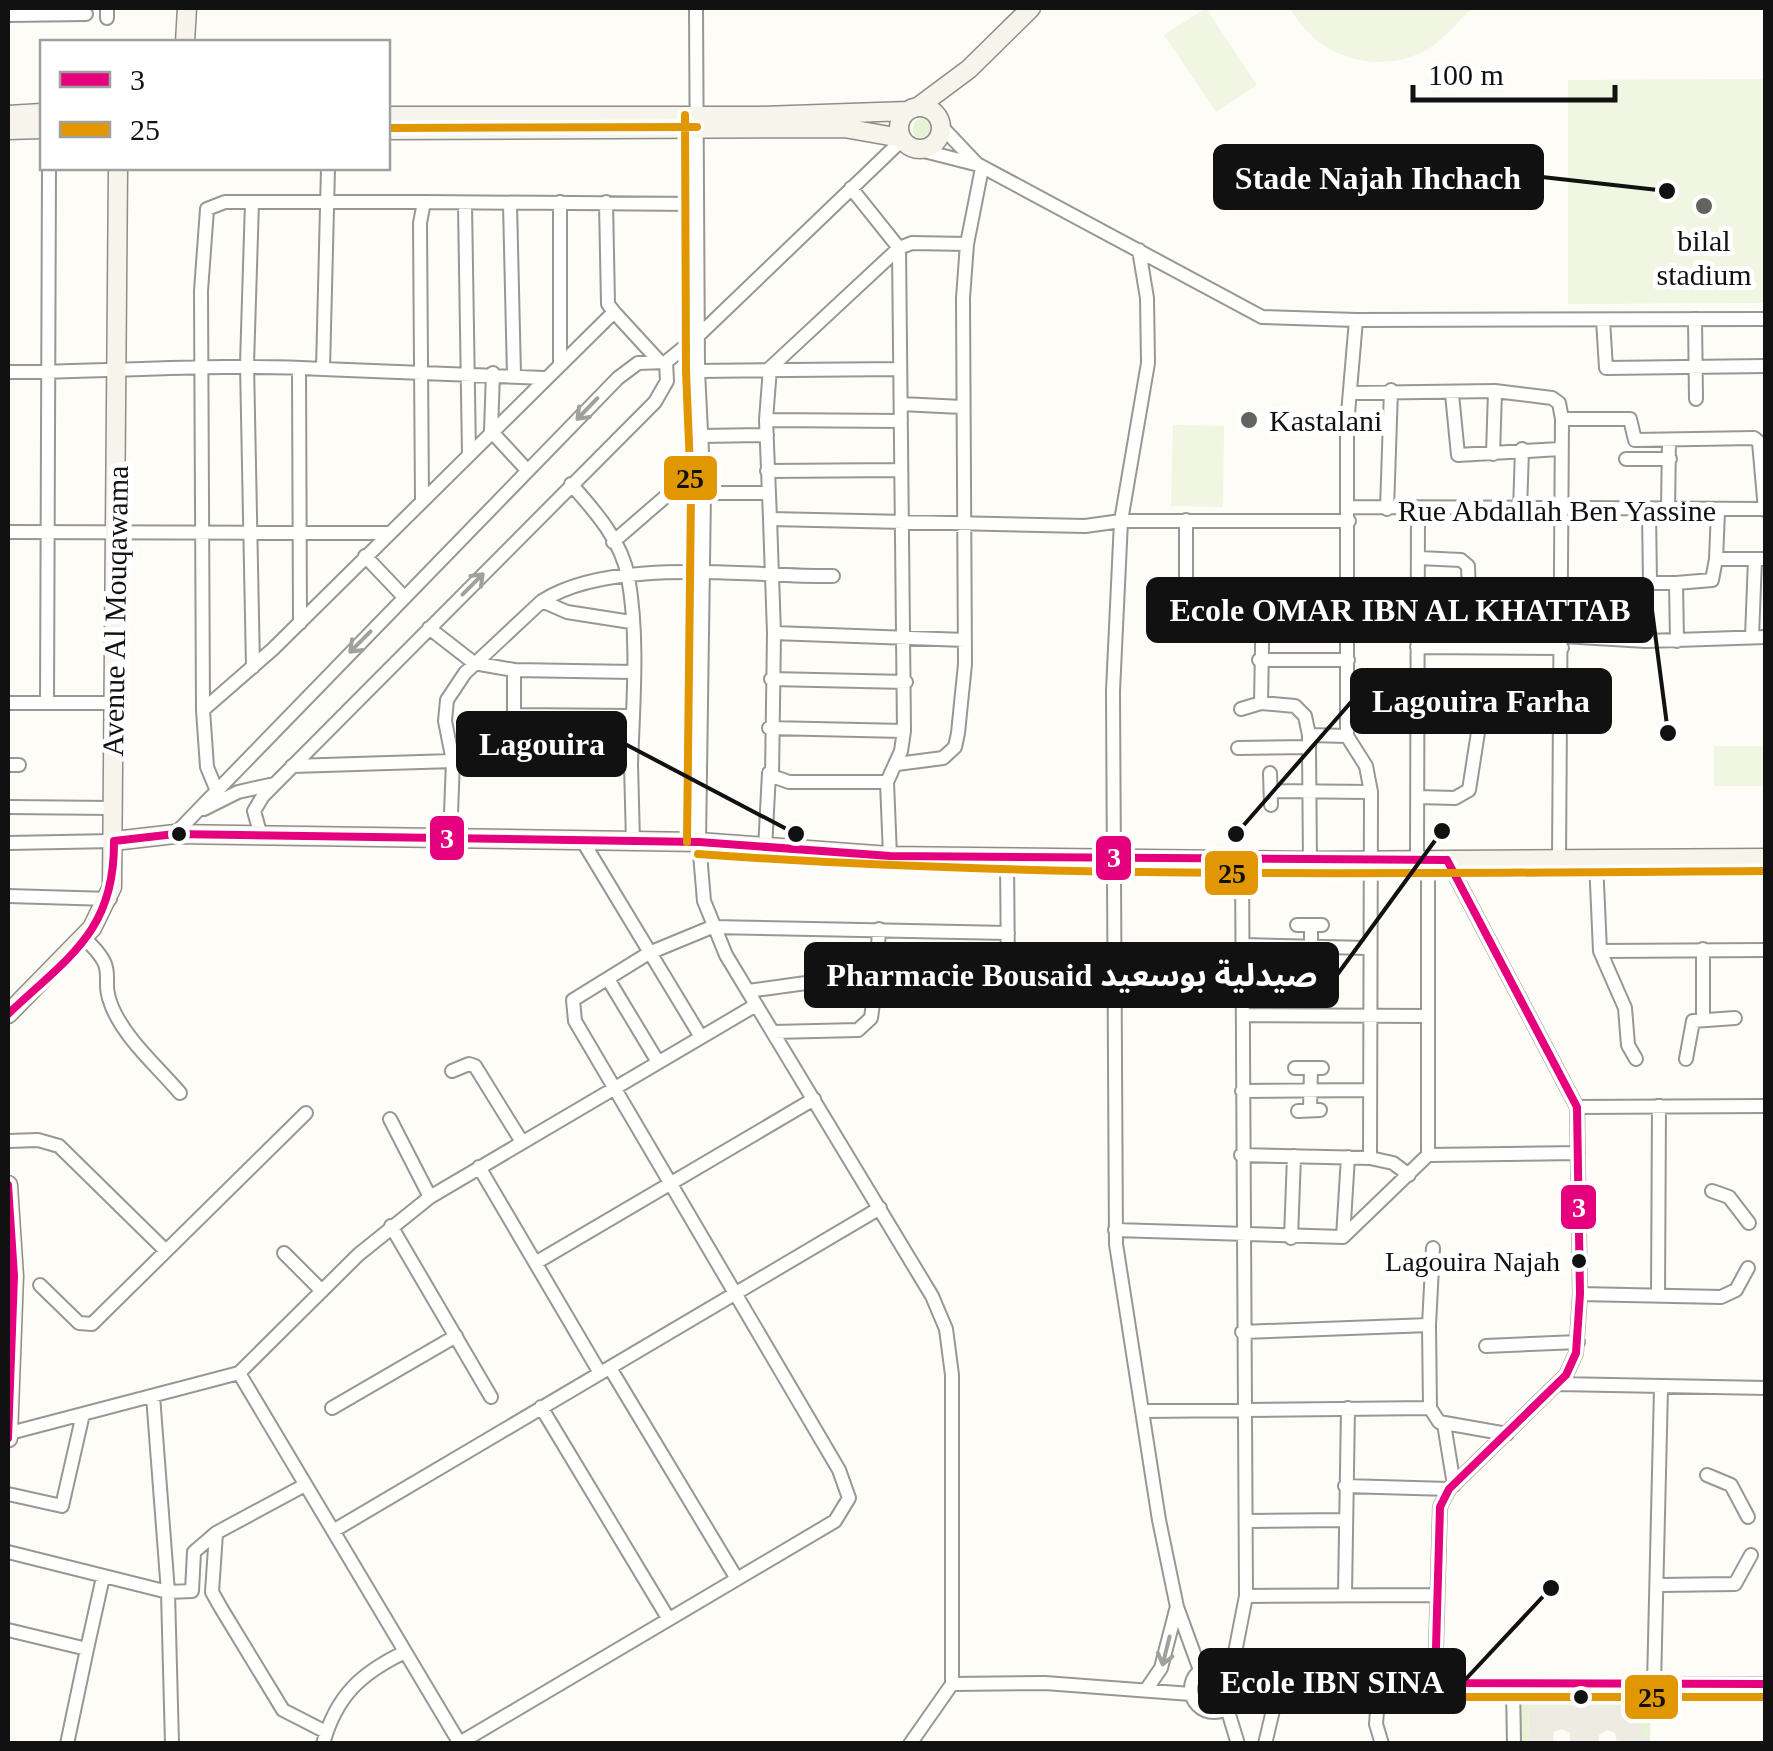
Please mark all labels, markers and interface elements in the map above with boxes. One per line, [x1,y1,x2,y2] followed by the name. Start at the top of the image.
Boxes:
[40,40,390,170] legend
[1413,40,1616,102] scale bar
[1428,58,1504,91] text: 100 m
[130,63,145,96] text: 3
[130,113,160,146] text: 25
[1215,146,1542,208] callout: Stade Najah Ihchach
[1235,160,1521,196] text: Stade Najah Ihchach
[1693,195,1715,217] marker: bilal stadium
[1657,224,1752,291] place label: bilal stadium
[575,396,599,420] one-way arrow
[1269,404,1382,437] place label: Kastalani
[1238,409,1260,431] marker: Kastalani
[662,454,719,502] line badge: 25
[676,463,704,494] text: 25
[96,465,134,757] street label: Avenue Al Mouqawama
[1398,494,1716,527] street label: Rue Abdallah Ben Yassine
[460,572,484,596] one-way arrow
[1148,579,1652,641] callout: Ecole OMAR IBN AL KHATTAB
[1169,592,1631,628] text: Ecole OMAR IBN AL KHATTAB
[348,629,372,653] one-way arrow
[1352,670,1610,732] callout: Lagouira Farha
[1372,683,1590,719] text: Lagouira Farha
[458,713,625,775] callout: Lagouira
[479,726,605,762] text: Lagouira
[428,814,466,862] line badge: 3
[440,823,454,854] text: 3
[169,824,189,844] unlabelled marker
[1094,834,1133,882] line badge: 3
[1107,842,1121,873] text: 3
[1203,849,1260,897] line badge: 25
[1218,858,1246,889] text: 25
[806,944,1337,1006] callout: Pharmacie Bousaid صيدلية بوسعيد
[826,957,1318,993] text: Pharmacie Bousaid صيدلية بوسعيد
[1559,1183,1598,1231] line badge: 3
[1572,1192,1586,1223] text: 3
[1385,1246,1560,1277] place label: Lagouira Najah
[1569,1251,1589,1271] marker: Lagouira Najah
[1156,1634,1174,1666] one-way arrow
[1200,1650,1464,1712] callout: Ecole IBN SINA
[1220,1664,1444,1700] text: Ecole IBN SINA
[1623,1673,1680,1721] line badge: 25
[1638,1682,1666,1713] text: 25
[1571,1687,1591,1707] unlabelled marker

